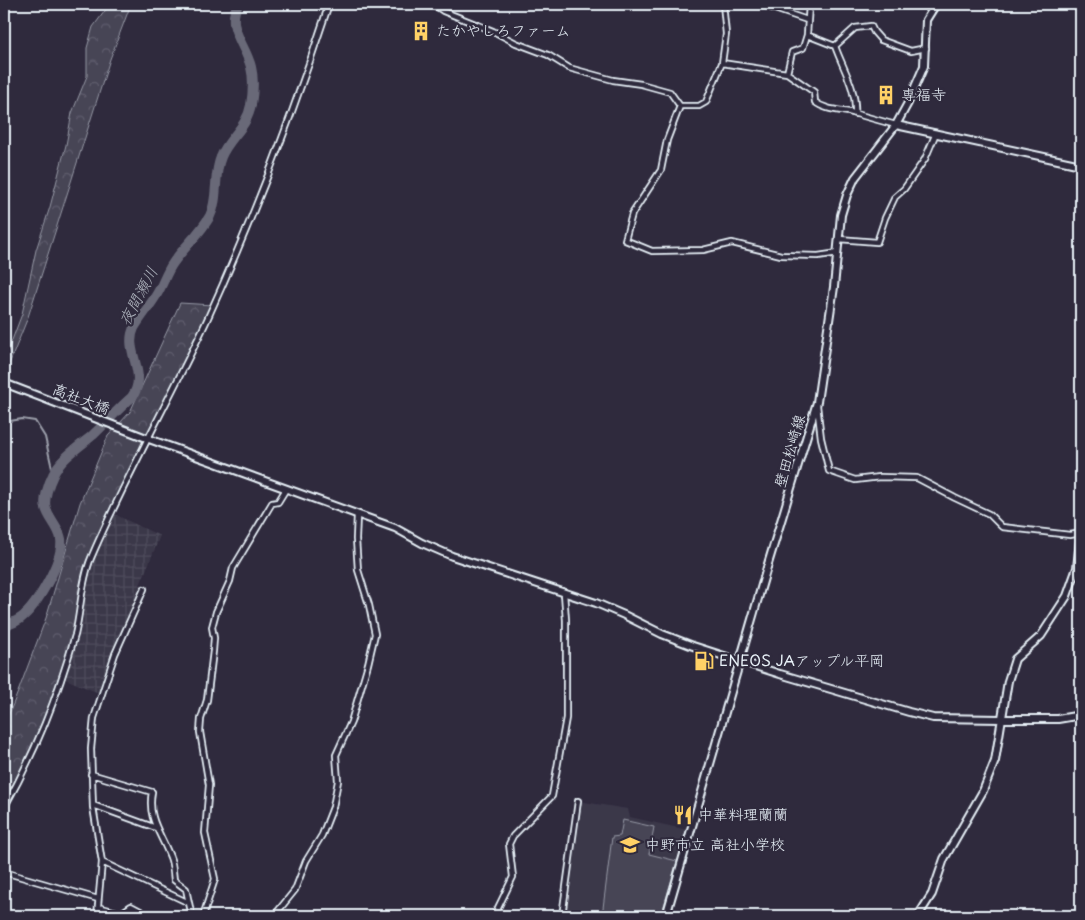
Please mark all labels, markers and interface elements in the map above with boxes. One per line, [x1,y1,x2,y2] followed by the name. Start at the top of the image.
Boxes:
[436,18,570,41] place label: たかやしろファーム
[410,20,432,42] building icon: たかやしろファーム
[901,82,946,105] place label: 専福寺
[875,84,897,106] building icon: 専福寺
[111,262,163,329] water label: 夜間瀬川
[49,376,114,419] street label: 高社大橋
[767,411,810,490] street label: 壁田松崎線
[719,648,884,671] place label: ENEOS JAアップル平岡
[693,650,715,672] fuel station icon: ENEOS JAアップル平岡
[698,802,788,825] place label: 中華料理蘭蘭
[672,804,694,826] restaurant icon: 中華料理蘭蘭
[645,832,785,855] place label: 中野市立 高社小学校
[619,834,641,856] school or university icon: 中野市立 高社小学校

